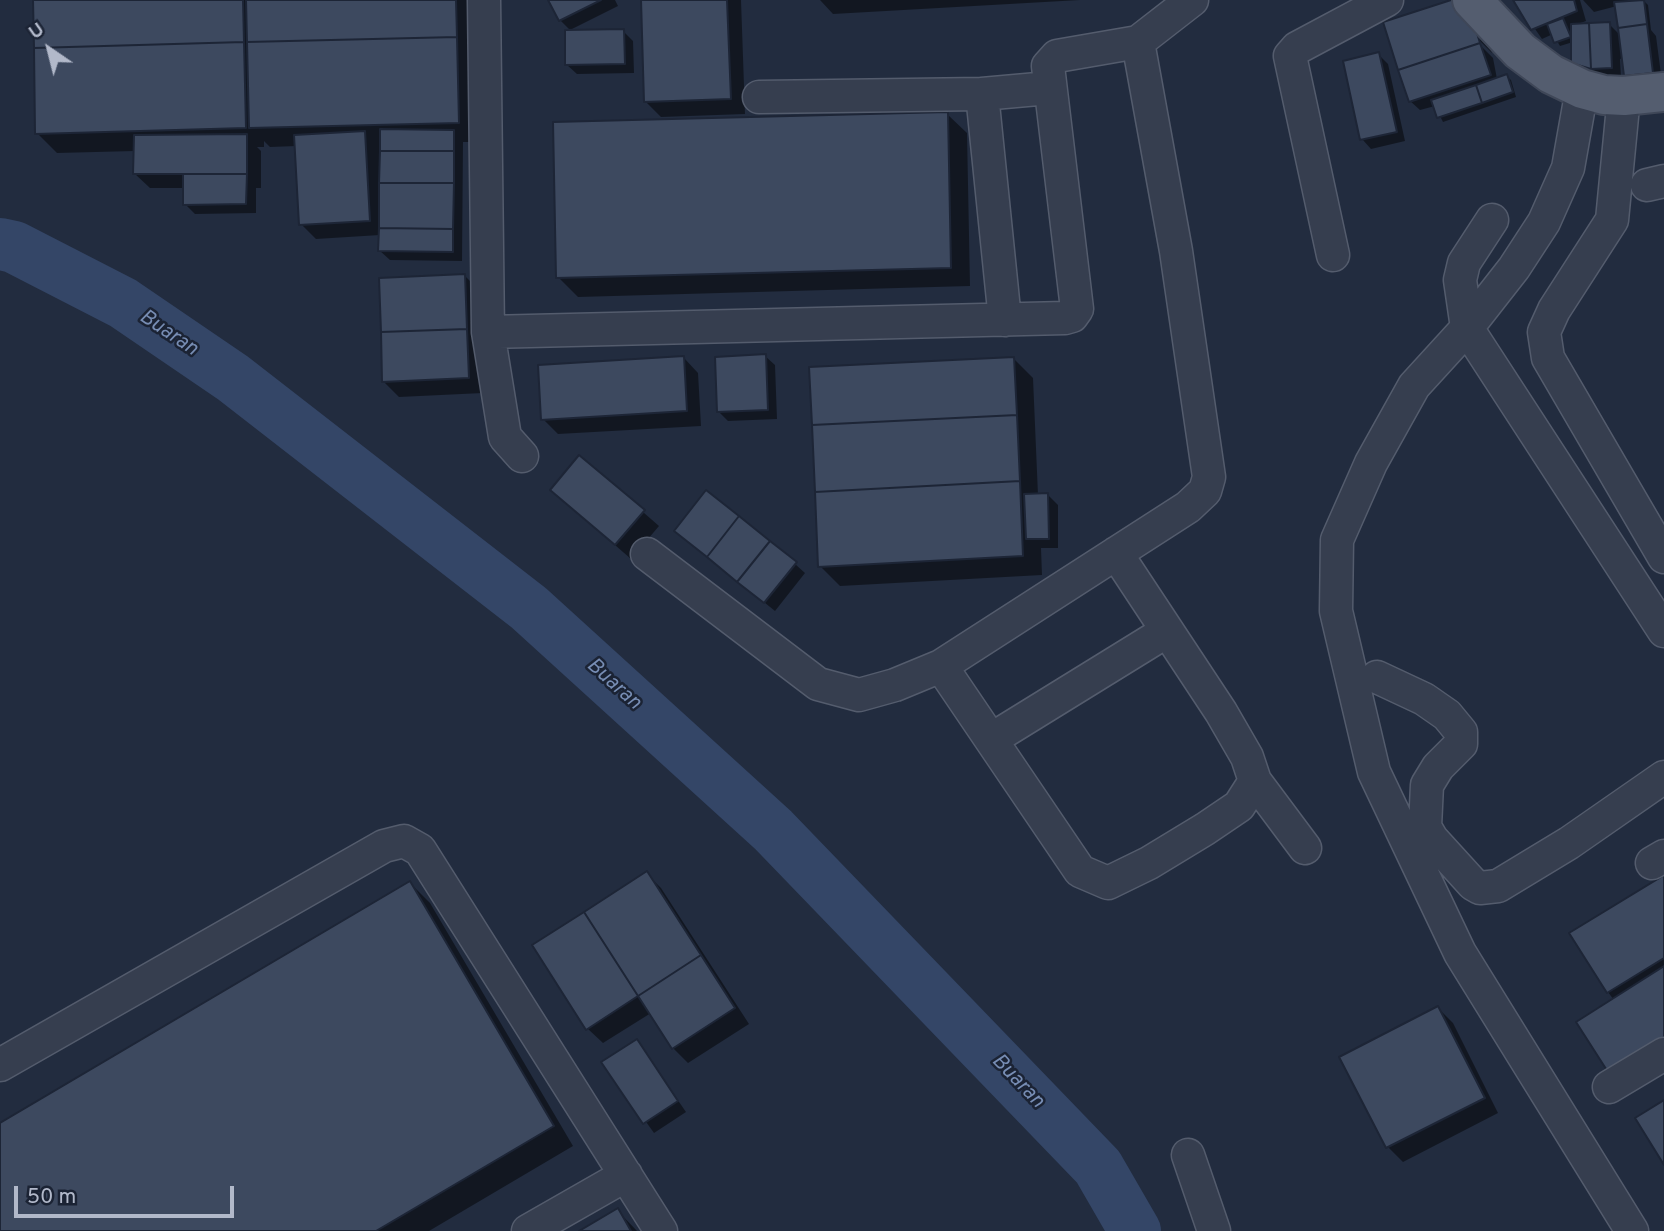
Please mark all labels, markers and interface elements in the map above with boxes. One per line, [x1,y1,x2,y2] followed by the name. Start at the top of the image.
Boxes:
[14,14,84,84] north arrow
[25,18,49,46] text: U
[134,305,202,363] water label: Buaran
[580,654,646,716] water label: Buaran
[985,1050,1049,1114] water label: Buaran
[18,1172,238,1216] scale bar
[27,1184,76,1211] text: 50 m

